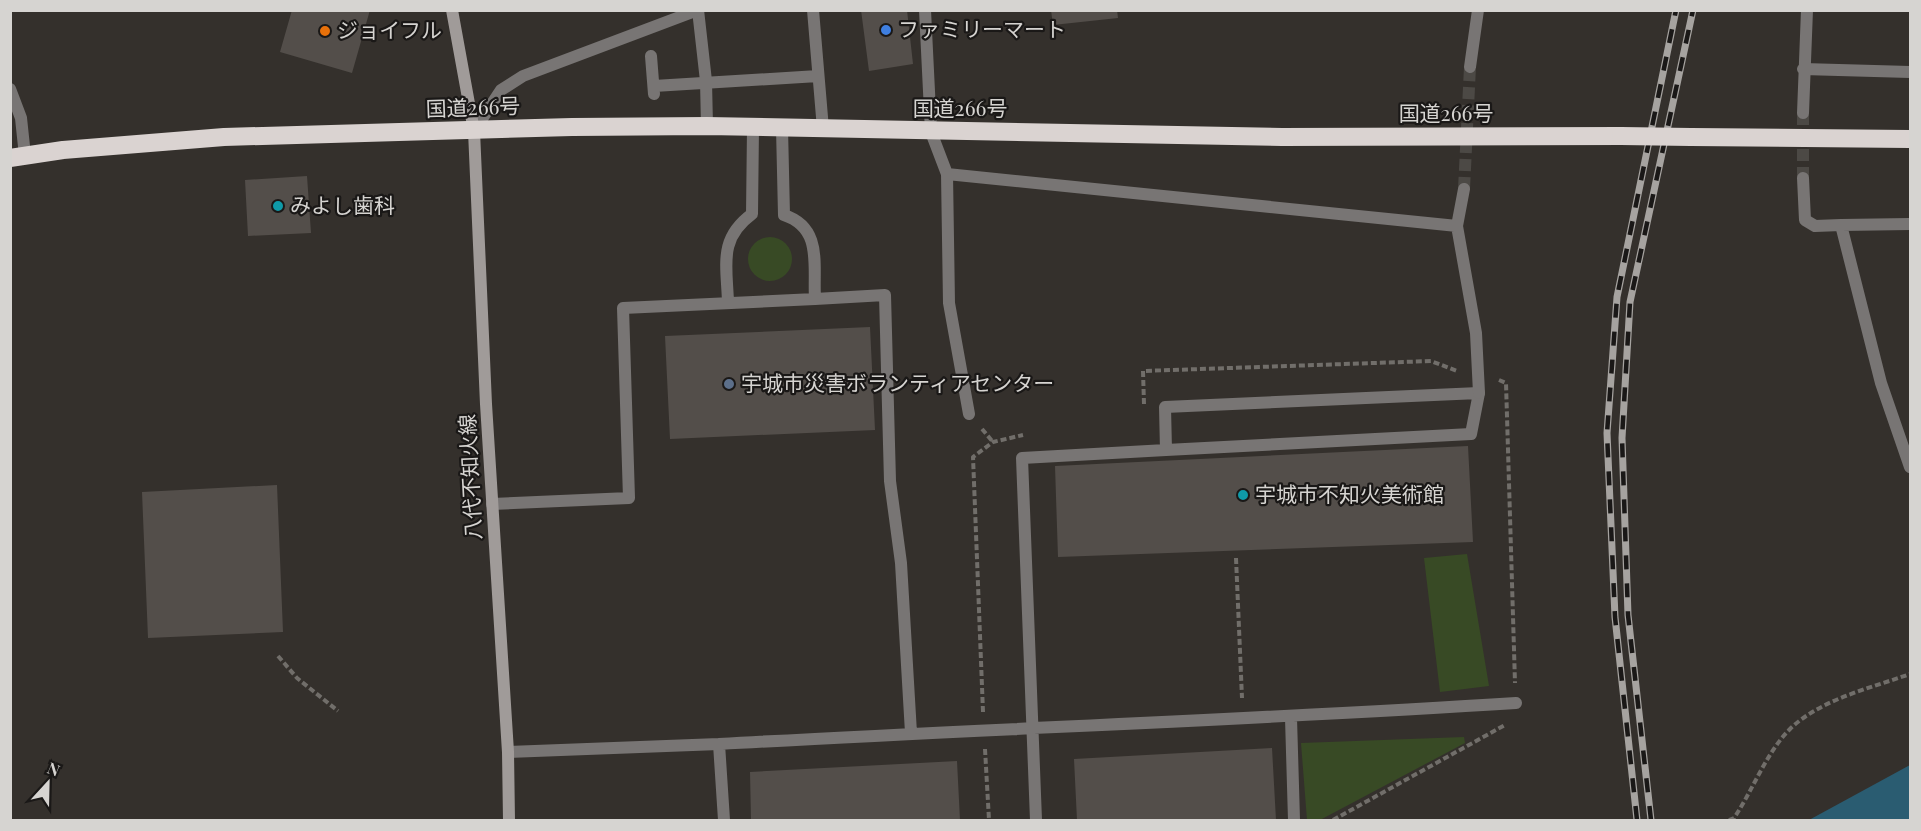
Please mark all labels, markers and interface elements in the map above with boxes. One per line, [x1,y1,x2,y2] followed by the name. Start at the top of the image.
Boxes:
[898,14,1066,42] place label: ファミリーマート
[337,15,442,43] place label: ジョイフル
[879,23,893,37] marker: ファミリーマート
[318,24,332,38] marker: ジョイフル
[425,90,521,122] street label: 国道266号
[913,93,1007,121] street label: 国道266号
[1399,98,1493,126] street label: 国道266号
[290,190,395,218] place label: みよし歯科
[271,199,285,213] marker: みよし歯科
[741,368,1054,396] place label: 宇城市災害ボランティアセンター
[722,377,736,391] marker: 宇城市災害ボランティアセンター
[452,413,486,541] street label: 八代不知火線
[1255,479,1444,507] place label: 宇城市不知火美術館
[1236,488,1250,502] marker: 宇城市不知火美術館
[18,753,78,813] north arrow
[45,757,64,781] text: N

